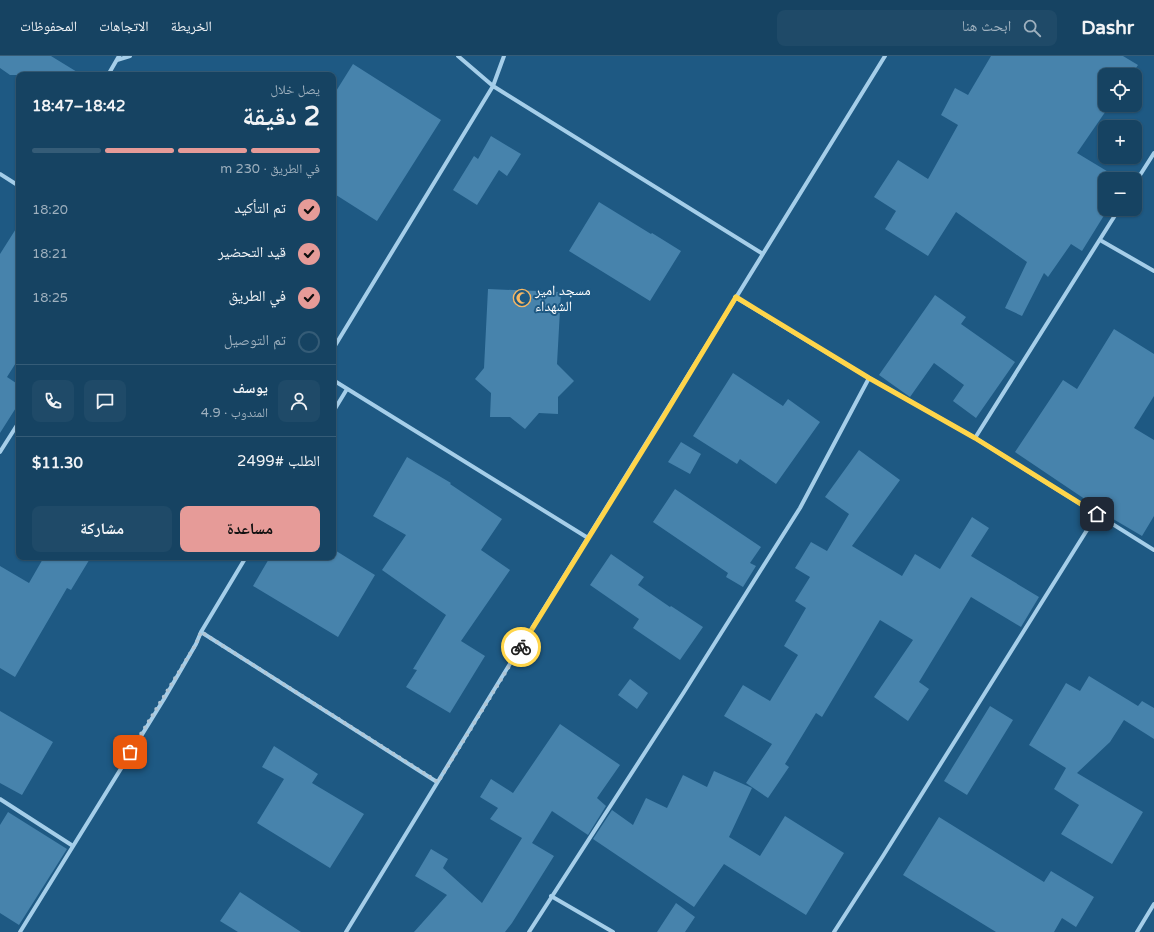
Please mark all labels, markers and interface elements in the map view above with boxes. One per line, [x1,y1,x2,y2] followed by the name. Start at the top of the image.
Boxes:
[777,10,1057,46] search box
[962,17,1011,35] text: ابحث هنا
[1021,17,1043,39] icon: search
[1081,17,1134,39] text: Dashr
[20,18,77,35] text: المحفوظات
[99,18,149,35] text: الاتجاهات
[171,18,212,35] text: الخريطة
[1098,68,1142,216] map controls
[1098,68,1142,112] button: locate
[270,82,320,98] text: يصل خلال
[32,97,125,115] text: 18:42–18:47
[242,101,320,132] text: 2 دقيقة
[1098,120,1142,164] button: +
[220,161,320,177] text: في الطريق · 230 m
[1098,172,1142,216] button: −
[234,199,286,217] text: تم التأكيد
[298,199,320,221] icon: check
[32,202,68,218] text: 18:20
[218,243,286,261] text: قيد التحضير
[298,243,320,265] icon: check
[32,246,68,262] text: 18:21
[534,282,591,315] place label: مسجد امير الشهداء
[228,287,286,305] text: في الطريق
[298,287,320,309] icon: check
[512,288,532,308] mosque icon: مسجد امير الشهداء
[32,290,68,306] text: 18:25
[224,331,286,349] text: تم التوصيل
[233,379,268,397] text: يوسف
[32,380,74,422] button: phone
[84,380,126,422] button: chat
[278,380,320,422] button: person
[201,405,268,421] text: المندوب · 4.9
[237,452,320,470] text: الطلب #2499
[32,454,83,472] text: $11.30
[1080,497,1114,531] pin
[1086,503,1108,525] icon: home
[32,506,172,552] button: مشاركة
[180,506,320,552] button: مساعدة
[501,627,541,667] courier
[510,636,532,658] icon: bike
[113,735,147,769] pin
[119,741,141,763] icon: bag

